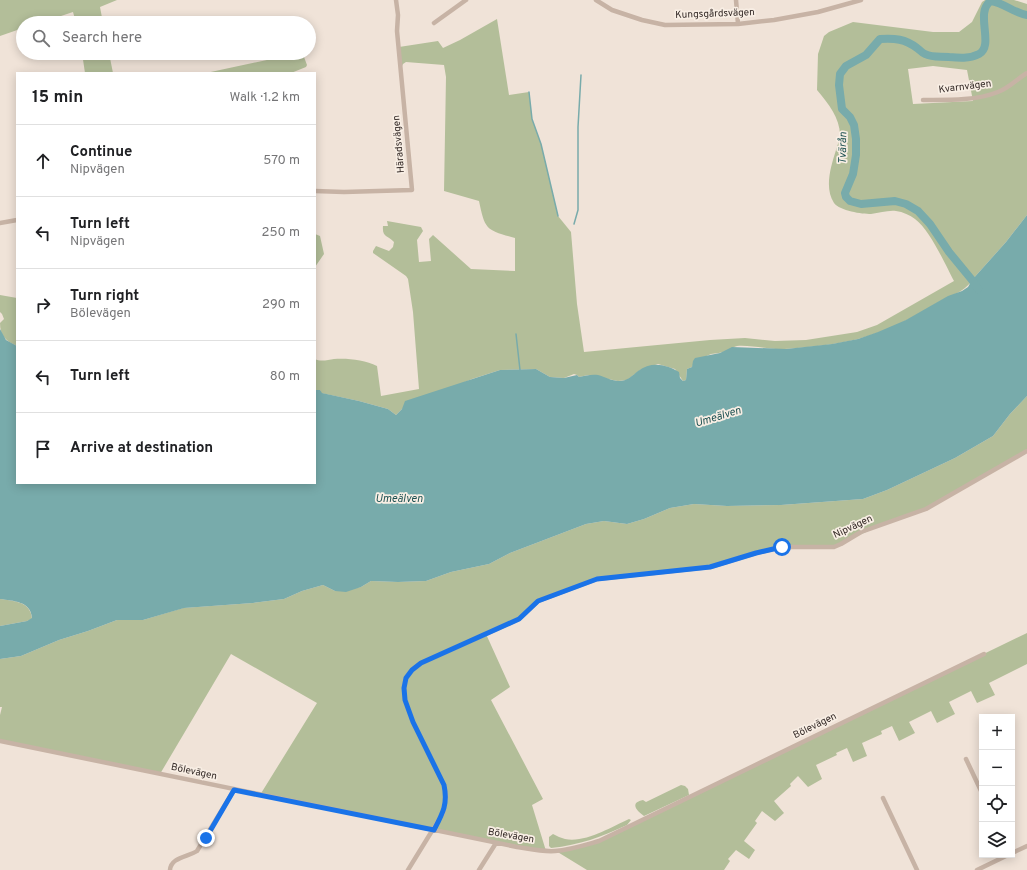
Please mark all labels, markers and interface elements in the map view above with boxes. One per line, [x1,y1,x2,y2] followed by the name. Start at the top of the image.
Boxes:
[675,6,755,22] street label: Kungsgårdsvägen
[16,16,316,60] search box
[30,27,52,49] icon: search
[62,29,142,48] text: Search here
[938,77,992,97] street label: Kvarnvägen
[32,87,83,109] text: 15 min
[229,90,300,106] text: Walk · 1.2 km
[390,115,408,173] street label: Häradsvägen
[836,132,850,164] water label: Tvärån
[70,143,132,162] text: Continue
[32,150,54,172] icon: ahead
[263,153,300,169] text: 570 m
[70,162,125,178] text: Nipvägen
[70,215,130,234] text: Turn left
[32,222,54,244] icon: left
[262,225,300,241] text: 250 m
[70,234,125,250] text: Nipvägen
[70,287,139,306] text: Turn right
[32,294,54,316] icon: right
[262,297,300,313] text: 290 m
[70,306,131,322] text: Bölevägen
[32,366,54,388] icon: left
[70,367,130,386] text: Turn left
[270,369,300,385] text: 80 m
[693,403,743,431] water label: Umeälven
[32,438,54,460] icon: arrive
[70,439,213,458] text: Arrive at destination
[375,492,423,506] water label: Umeälven
[831,512,875,542] street label: Nipvägen
[773,538,791,556] route start
[791,710,839,742] street label: Bölevägen
[979,714,1015,858] map controls
[979,714,1015,750] button: +
[979,750,1015,786] button: −
[170,761,218,783] street label: Bölevägen
[979,786,1015,822] button: locate
[979,822,1015,858] button: layers
[487,826,535,846] street label: Bölevägen
[197,829,215,847] route end

